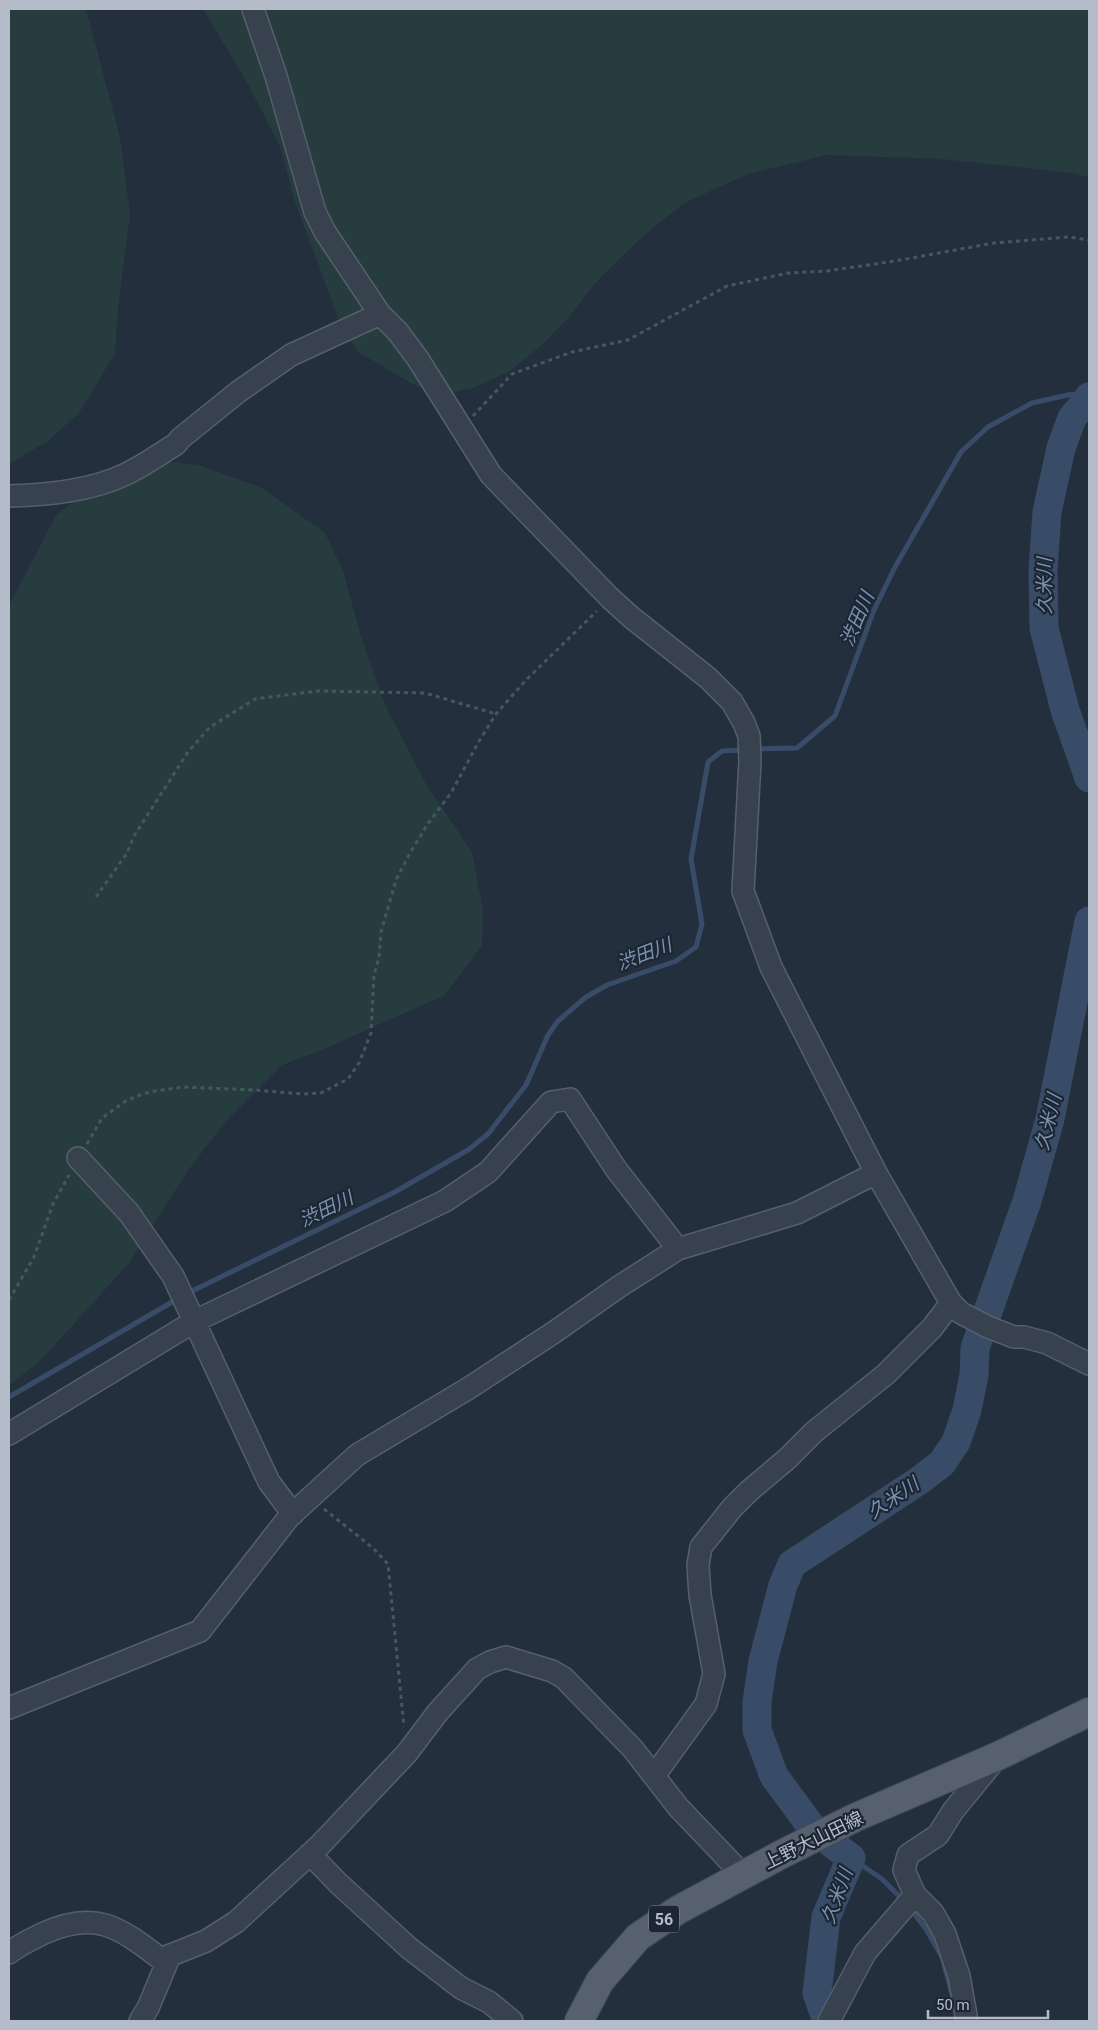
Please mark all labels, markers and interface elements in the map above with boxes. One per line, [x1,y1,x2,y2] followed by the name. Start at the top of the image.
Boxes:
[1033,556,1056,615] water label: 久米川
[835,586,880,650] water label: 渋田川
[613,932,677,975] water label: 渋田川
[1030,1090,1067,1152] water label: 久米川
[295,1185,358,1232] water label: 渋田川
[863,1471,925,1523] water label: 久米川
[760,1807,866,1873] street label: 上野大山田線
[816,1863,858,1927] water label: 久米川
[649,1906,679,1932] road number: 56
[928,1988,1048,2020] scale bar
[936,1996,970,2014] text: 50 m

